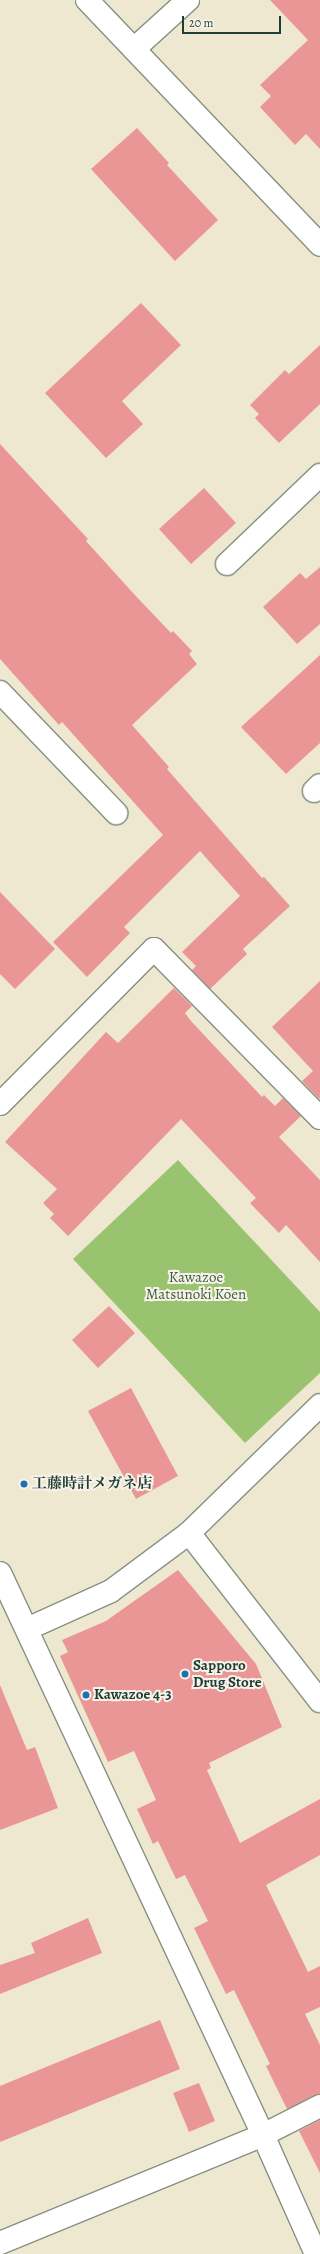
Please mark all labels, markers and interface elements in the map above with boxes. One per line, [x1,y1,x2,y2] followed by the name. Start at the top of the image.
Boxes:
[184,8,283,34] scale bar
[189,15,213,31] text: 20 m
[146,1268,246,1303] park label: Kawazoe Matsunoki Kōen
[32,1475,152,1493] place label: 工藤時計メガネ店
[19,1479,29,1489] marker: 工藤時計メガネ店
[193,1656,262,1691] place label: Sapporo Drug Store
[180,1669,190,1679] marker: Sapporo Drug Store
[94,1686,172,1704] place label: Kawazoe 4-3
[81,1690,91,1700] marker: Kawazoe 4-3

